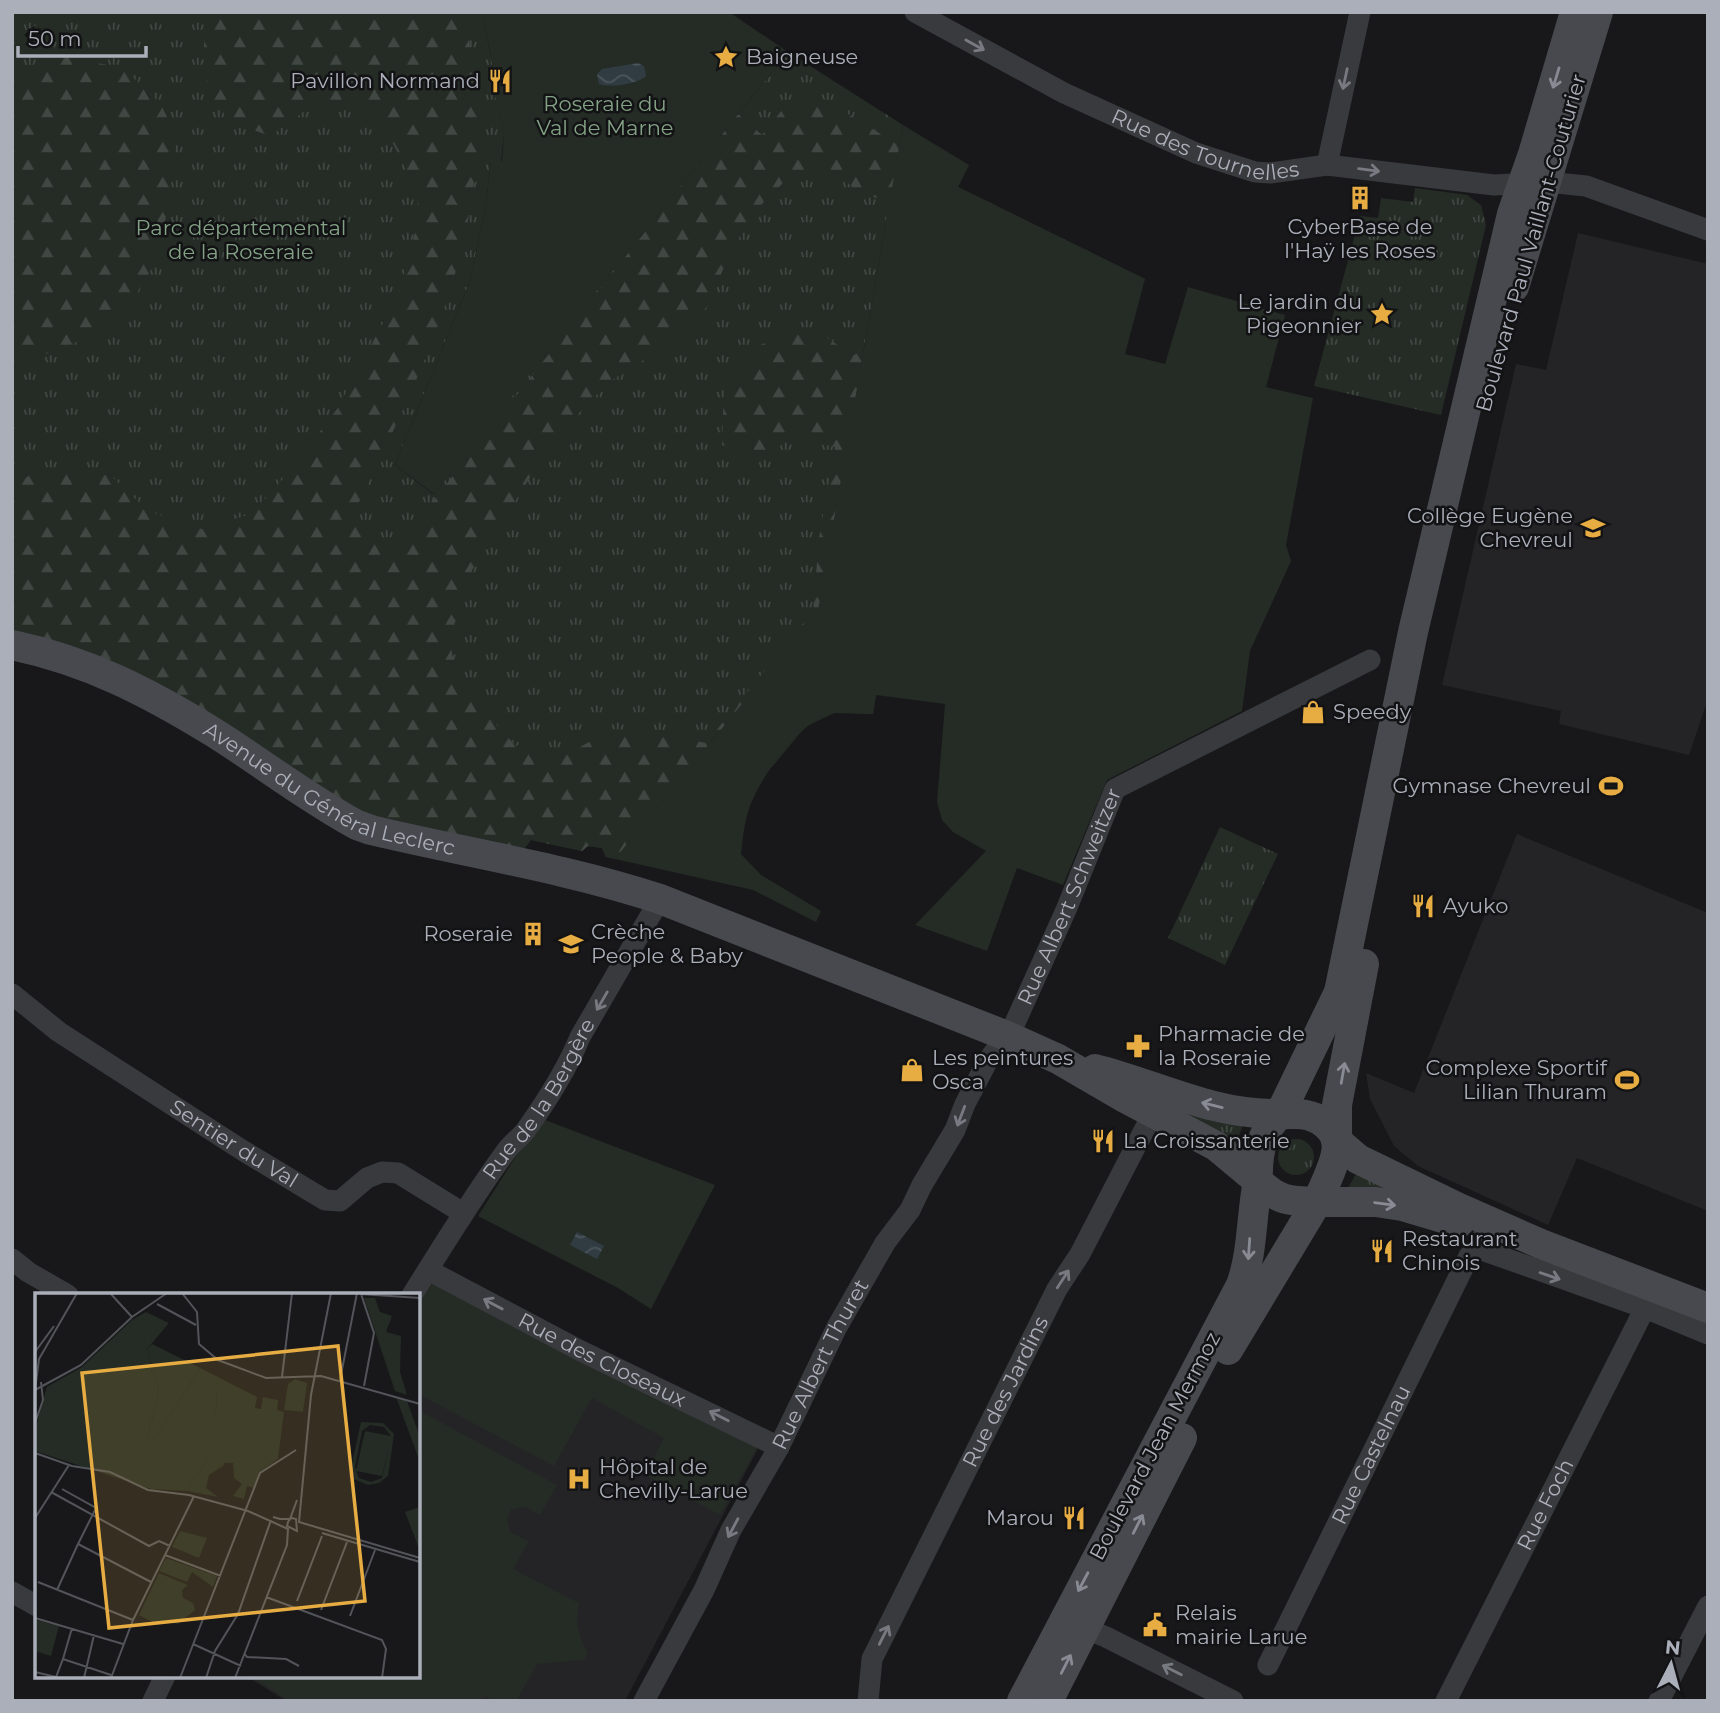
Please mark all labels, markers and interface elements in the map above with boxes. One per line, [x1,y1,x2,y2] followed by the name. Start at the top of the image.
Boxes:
[18,14,145,58] scale bar
[28,26,82,51] text: 50 m
[964,39,985,52] one-way arrow
[712,43,740,71] place icon: Baigneuse
[746,44,858,69] place label: Baigneuse
[1548,66,1561,88] one-way arrow
[486,67,514,95] restaurant icon: Pavillon Normand
[1338,67,1352,90] one-way arrow
[290,68,480,93] place label: Pavillon Normand
[1470,71,1591,415] street label: Boulevard Paul Vaillant-Couturier
[536,91,674,140] park label: Roseraie du Val de Marne
[1108,103,1301,185] street label: Rue des Tournelles
[1358,164,1380,177] one-way arrow
[1346,184,1374,212] building icon: CyberBase de l'Haÿ les Roses
[1284,214,1436,263] place label: CyberBase de l'Haÿ les Roses
[136,215,346,264] park label: Parc départemental de la Roseraie
[1237,289,1362,338] place label: Le jardin du Pigeonnier
[1368,300,1396,328] place icon: Le jardin du Pigeonnier
[1407,503,1573,552] place label: Collège Eugène Chevreul
[1579,514,1607,542] school or university icon: Collège Eugène Chevreul
[1299,698,1327,726] shop icon: Speedy
[1333,699,1412,724] place label: Speedy
[199,716,457,860] street label: Avenue du Général Leclerc
[1597,772,1625,800] sports icon: Gymnase Chevreul
[1393,773,1591,798] place label: Gymnase Chevreul
[1012,785,1126,1009] street label: Rue Albert Schweitzer
[1409,892,1437,920] restaurant icon: Ayuko
[1443,893,1508,918] place label: Ayuko
[591,919,743,968] place label: Crèche People & Baby
[519,920,547,948] building icon: Roseraie
[423,921,513,946] place label: Roseraie
[557,930,585,958] school or university icon: Crèche People & Baby
[595,990,609,1010] one-way arrow
[477,1014,600,1184] street label: Rue de la Bergère
[1158,1021,1305,1070] place label: Pharmacie de la Roseraie
[1124,1032,1152,1060] pharmacy icon: Pharmacie de la Roseraie
[932,1045,1073,1094] place label: Les peintures Osca
[1425,1055,1608,1104] place label: Complexe Sportif Lilian Thuram
[898,1056,926,1084] shop icon: Les peintures Osca
[1337,1062,1350,1085] one-way arrow
[1613,1066,1641,1094] sports icon: Complexe Sportif Lilian Thuram
[166,1094,303,1193] street label: Sentier du Val
[1201,1097,1223,1110] one-way arrow
[954,1104,966,1126] one-way arrow
[1089,1127,1117,1155] restaurant icon: La Croissanterie
[1123,1128,1290,1153] place label: La Croissanterie
[1373,1198,1395,1211] one-way arrow
[1402,1226,1517,1275] place label: Restaurant Chinois
[1243,1237,1256,1260] one-way arrow
[1368,1237,1396,1265] restaurant icon: Restaurant Chinois
[1056,1270,1071,1289] one-way arrow
[1539,1271,1561,1283] one-way arrow
[767,1275,874,1454] street label: Rue Albert Thuret
[35,1293,420,1678] inset map
[483,1297,504,1310] one-way arrow
[514,1307,690,1412] street label: Rue des Closeaux
[957,1312,1053,1471] street label: Rue des Jardins
[1084,1328,1225,1564] street label: Boulevard Jean Mermoz
[1326,1381,1416,1529] street label: Rue Castelnau
[709,1409,730,1423] one-way arrow
[599,1454,748,1503] place label: Hôpital de Chevilly-Larue
[1511,1454,1579,1555] street label: Rue Foch
[565,1465,593,1493] hospital icon: Hôpital de Chevilly-Larue
[1060,1504,1088,1532] restaurant icon: Marou
[986,1505,1054,1530] place label: Marou
[1132,1514,1146,1535] one-way arrow
[725,1517,739,1538] one-way arrow
[1075,1572,1089,1592] one-way arrow
[1175,1600,1307,1649] place label: Relais mairie Larue
[1141,1611,1169,1639] public building icon: Relais mairie Larue
[877,1625,891,1646] one-way arrow
[1636,1629,1706,1699] north arrow
[1664,1635,1682,1660] text: N
[1060,1655,1074,1675] one-way arrow
[1162,1663,1183,1677] one-way arrow

